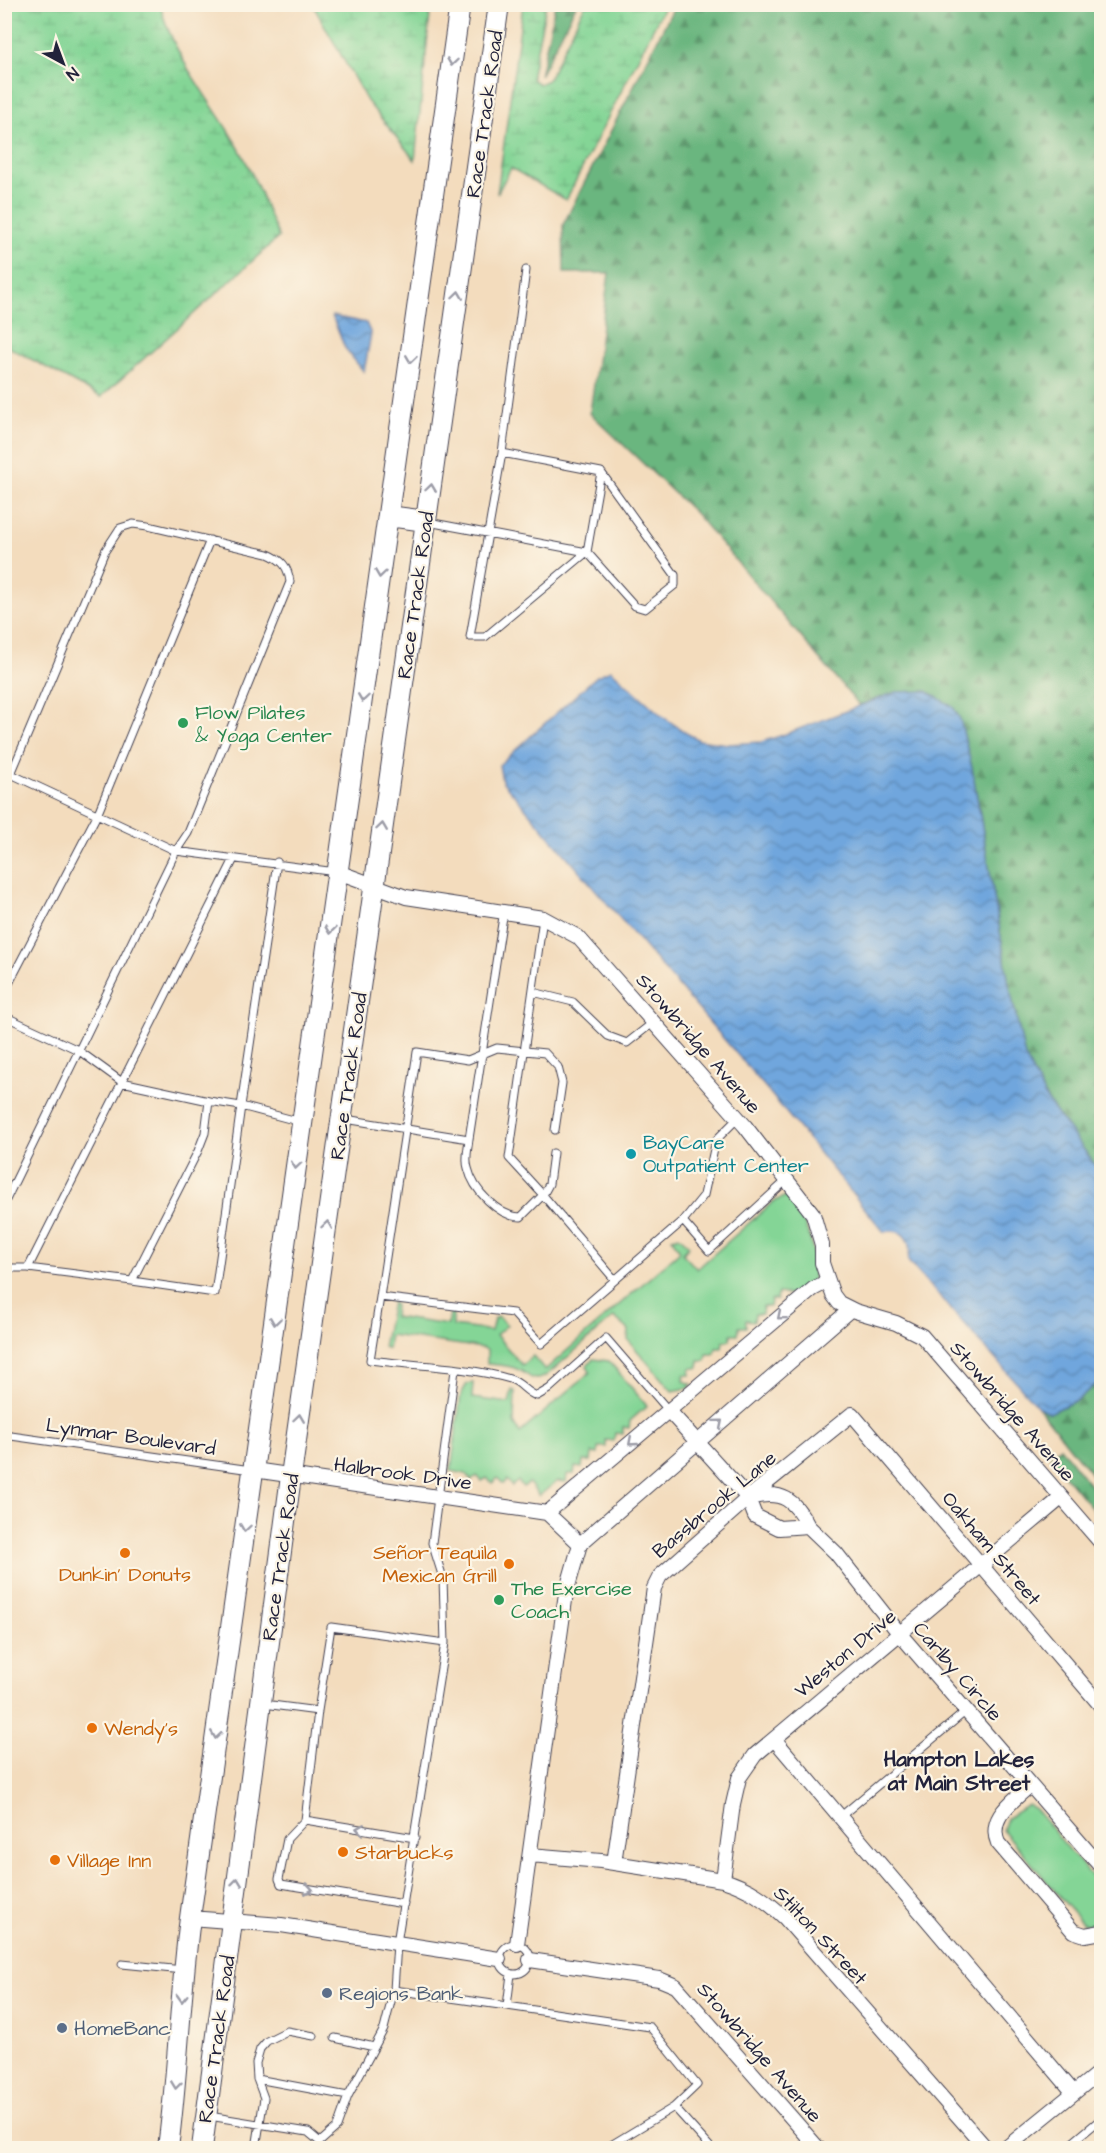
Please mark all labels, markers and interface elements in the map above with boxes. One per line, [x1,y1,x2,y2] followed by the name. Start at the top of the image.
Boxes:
[459,29,511,200] street label: Race Track Road
[33,33,93,93] north arrow
[447,58,459,67] one-way arrow
[61,62,83,85] text: N
[451,291,464,300] one-way arrow
[405,354,417,363] one-way arrow
[424,484,436,493] one-way arrow
[390,510,442,681] street label: Race Track Road
[375,569,387,579] one-way arrow
[357,693,369,703] one-way arrow
[195,699,332,751] place label: Flow Pilates & Yoga Center
[176,716,190,730] marker: Flow Pilates & Yoga Center
[376,822,388,831] one-way arrow
[324,926,336,935] one-way arrow
[629,967,767,1121] street label: Stowbridge Avenue
[323,991,375,1162] street label: Race Track Road
[643,1129,809,1180] place label: BayCare Outpatient Center
[624,1147,638,1161] marker: BayCare Outpatient Center
[291,1160,303,1169] one-way arrow
[320,1221,332,1230] one-way arrow
[777,1309,788,1320] one-way arrow
[269,1316,281,1326] one-way arrow
[943,1335,1081,1489] street label: Stowbridge Avenue
[44,1411,218,1464] street label: Lynmar Boulevard
[293,1414,305,1423] one-way arrow
[712,1419,723,1430] one-way arrow
[628,1435,639,1446] one-way arrow
[647,1444,783,1565] street label: Bassbrook Lane
[332,1450,474,1498] street label: Halbrook Drive
[255,1472,307,1643] street label: Race Track Road
[935,1486,1047,1612] street label: Oakham Street
[240,1524,252,1533] one-way arrow
[373,1539,497,1590] place label: Señor Tequila Mexican Grill
[118,1546,132,1560] marker: Dunkin' Donuts
[502,1557,516,1571] marker: Señor Tequila Mexican Grill
[59,1561,191,1589] place label: Dunkin' Donuts
[511,1575,632,1626] place label: The Exercise Coach
[492,1593,506,1607] marker: The Exercise Coach
[789,1603,903,1705] street label: Weston Drive
[905,1616,1008,1728] street label: Carlby Circle
[104,1715,178,1744] place label: Wendy's
[85,1721,99,1735] marker: Wendy's
[211,1730,223,1740] one-way arrow
[884,1745,1035,1798] district label: Hampton Lakes at Main Street
[355,1823,365,1835] one-way arrow
[355,1839,454,1867] place label: Starbucks
[336,1845,350,1859] marker: Starbucks
[67,1847,151,1876] place label: Village Inn
[48,1853,62,1867] marker: Village Inn
[231,1878,243,1887] one-way arrow
[767,1880,874,1991] street label: Stilton Street
[304,1883,313,1895] one-way arrow
[191,1954,243,2125] street label: Race Track Road
[690,1976,828,2130] street label: Stowbridge Avenue
[339,1980,463,2009] place label: Regions Bank
[320,1986,334,2000] marker: Regions Bank
[176,1994,189,2003] one-way arrow
[74,2015,171,2043] place label: HomeBanc
[55,2021,69,2035] marker: HomeBanc
[170,2081,182,2090] one-way arrow

